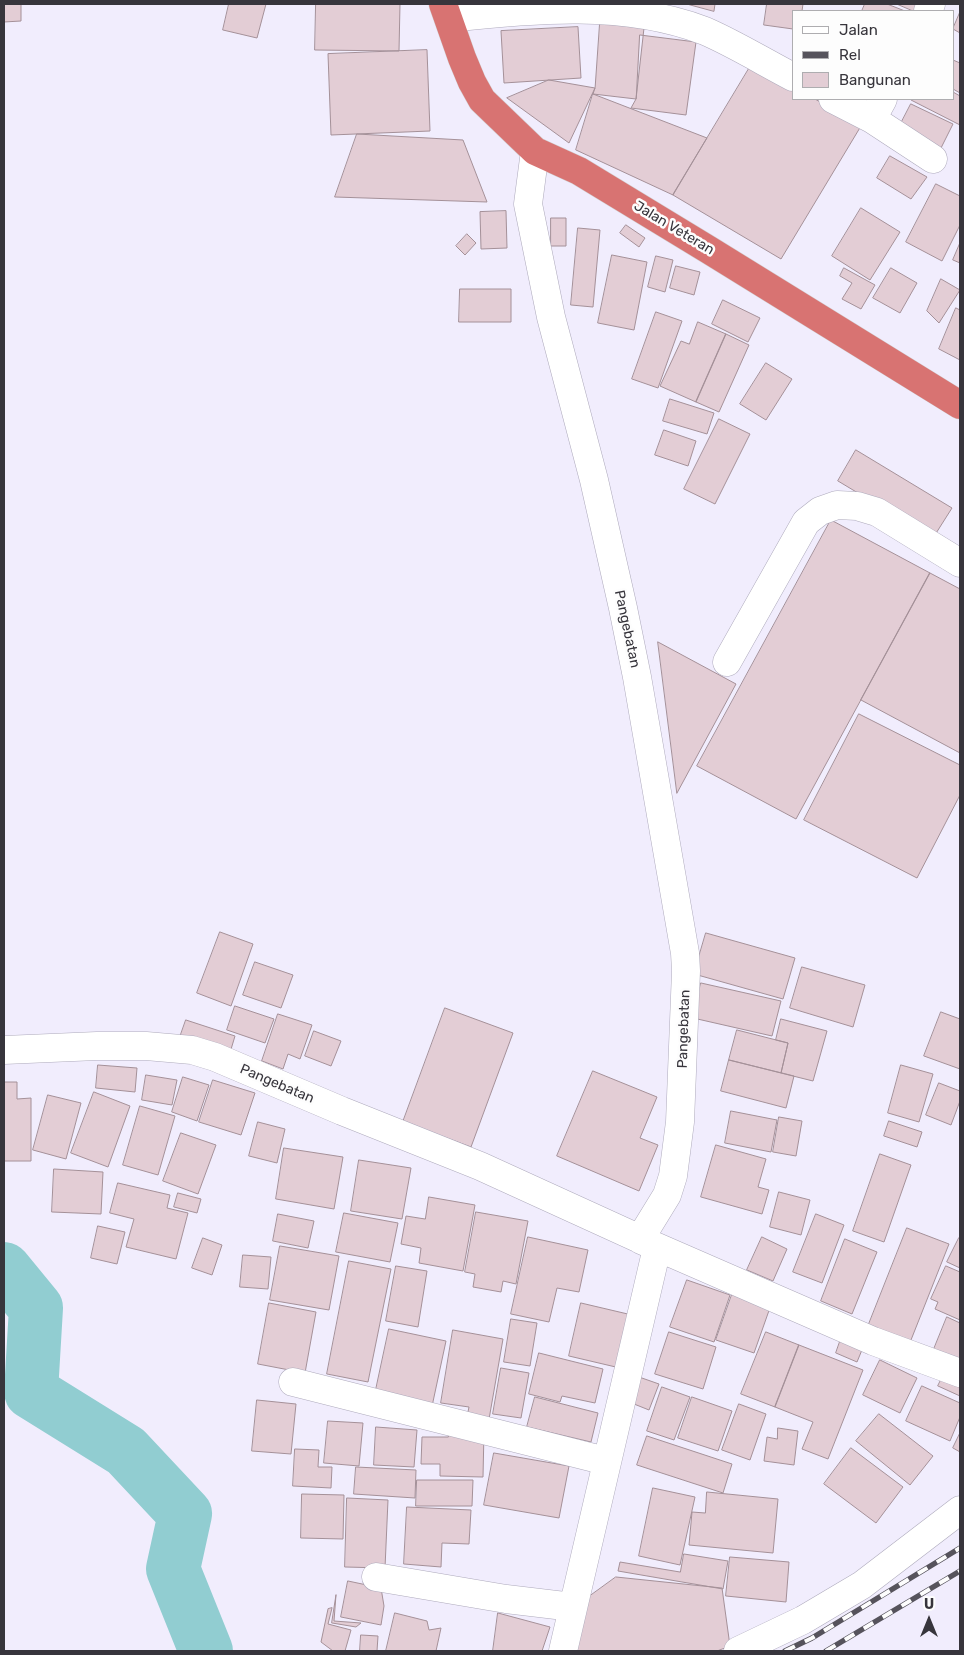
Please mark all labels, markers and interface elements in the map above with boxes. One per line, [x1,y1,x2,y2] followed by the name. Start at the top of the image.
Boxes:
[792,10,954,100] legend
[839,21,878,39] text: Jalan
[839,46,861,64] text: Rel
[839,71,911,89] text: Bangunan
[631,197,717,259] street label: Jalan Veteran
[611,589,643,669] street label: Pangebatan
[674,989,694,1069] street label: Pangebatan
[237,1061,317,1107] street label: Pangebatan
[904,1595,954,1645] north arrow
[924,1596,934,1613] text: U

